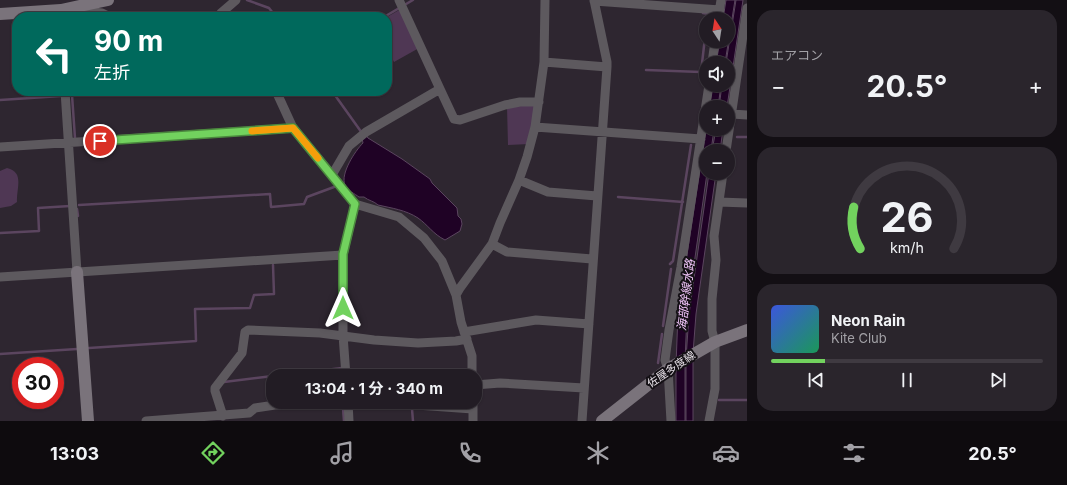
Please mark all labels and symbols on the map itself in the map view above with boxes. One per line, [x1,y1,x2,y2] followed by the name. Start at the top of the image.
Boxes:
[699,12,735,48] north arrow
[83,124,117,158] pin
[674,257,697,332] water label: 海部幹線水路
[322,287,364,329] position arrow
[644,348,698,390] street label: 佐屋多度線
[12,357,64,409] speed limit sign: 30

